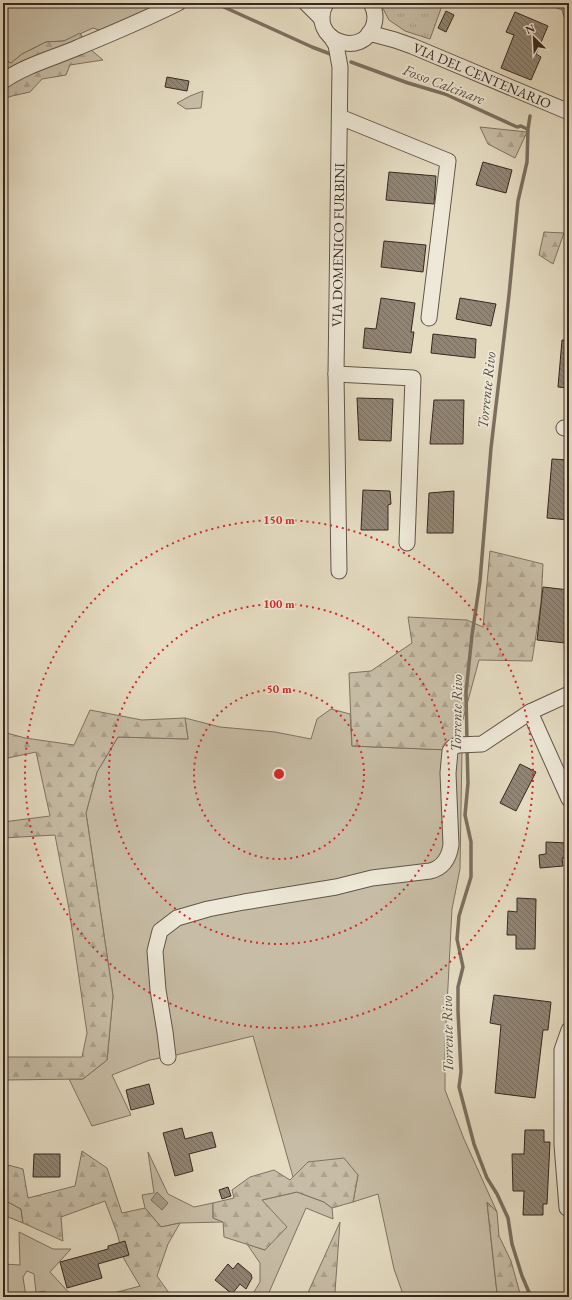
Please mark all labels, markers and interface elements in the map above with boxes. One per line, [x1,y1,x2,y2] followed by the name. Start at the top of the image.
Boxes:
[514,18,554,58] north arrow
[523,21,537,37] text: N
[410,38,554,113] street label: VIA DEL CENTENARIO
[400,59,488,109] water label: Fosso Calcinare
[328,163,348,327] street label: VIA DOMENICO FURBINI
[473,350,500,429] water label: Torrente Rivo
[263,512,295,528] text: 150 m
[263,596,295,612] text: 100 m
[446,674,466,752] water label: Torrente Rivo
[266,681,292,697] text: 50 m
[272,767,286,781] centre of rings
[437,995,457,1073] water label: Torrente Rivo

